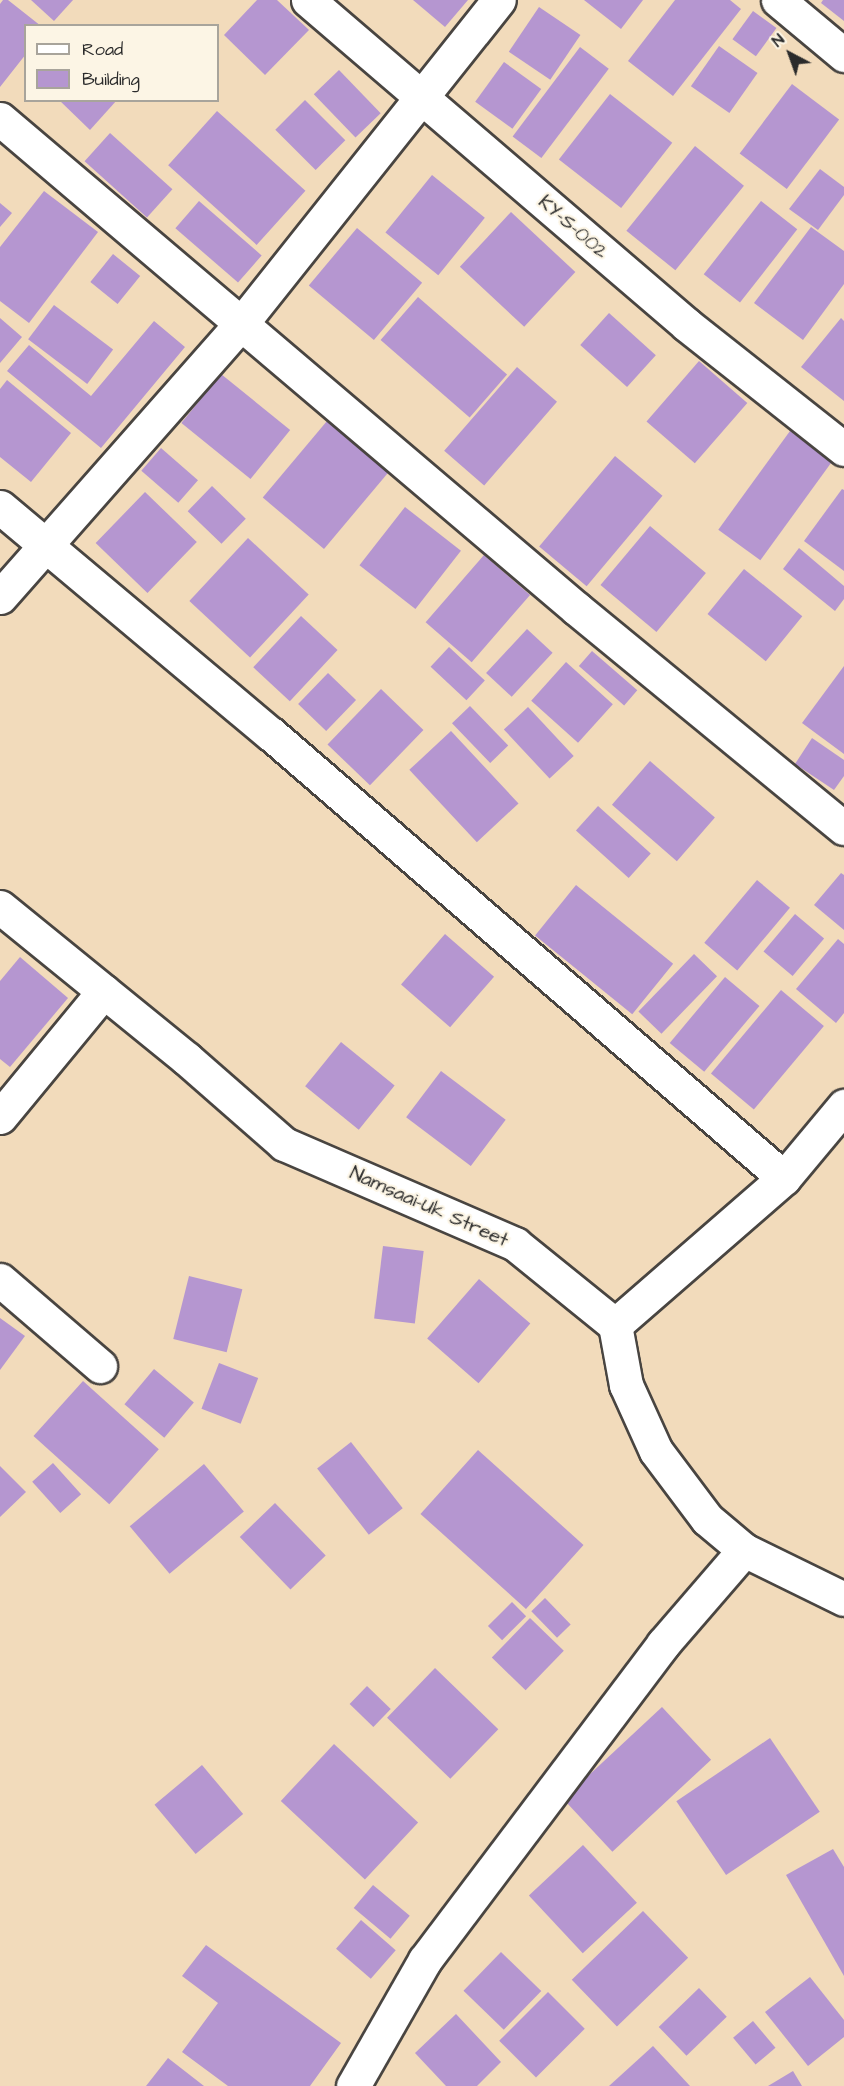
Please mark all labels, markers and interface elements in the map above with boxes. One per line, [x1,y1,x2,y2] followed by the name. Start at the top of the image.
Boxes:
[24,24,219,102] legend
[760,24,820,84] north arrow
[767,29,789,52] text: N
[82,37,123,62] text: Road
[82,67,140,92] text: Building
[533,190,613,264] street label: KY-S-002
[346,1161,512,1253] street label: Namsaai-Uk Street

